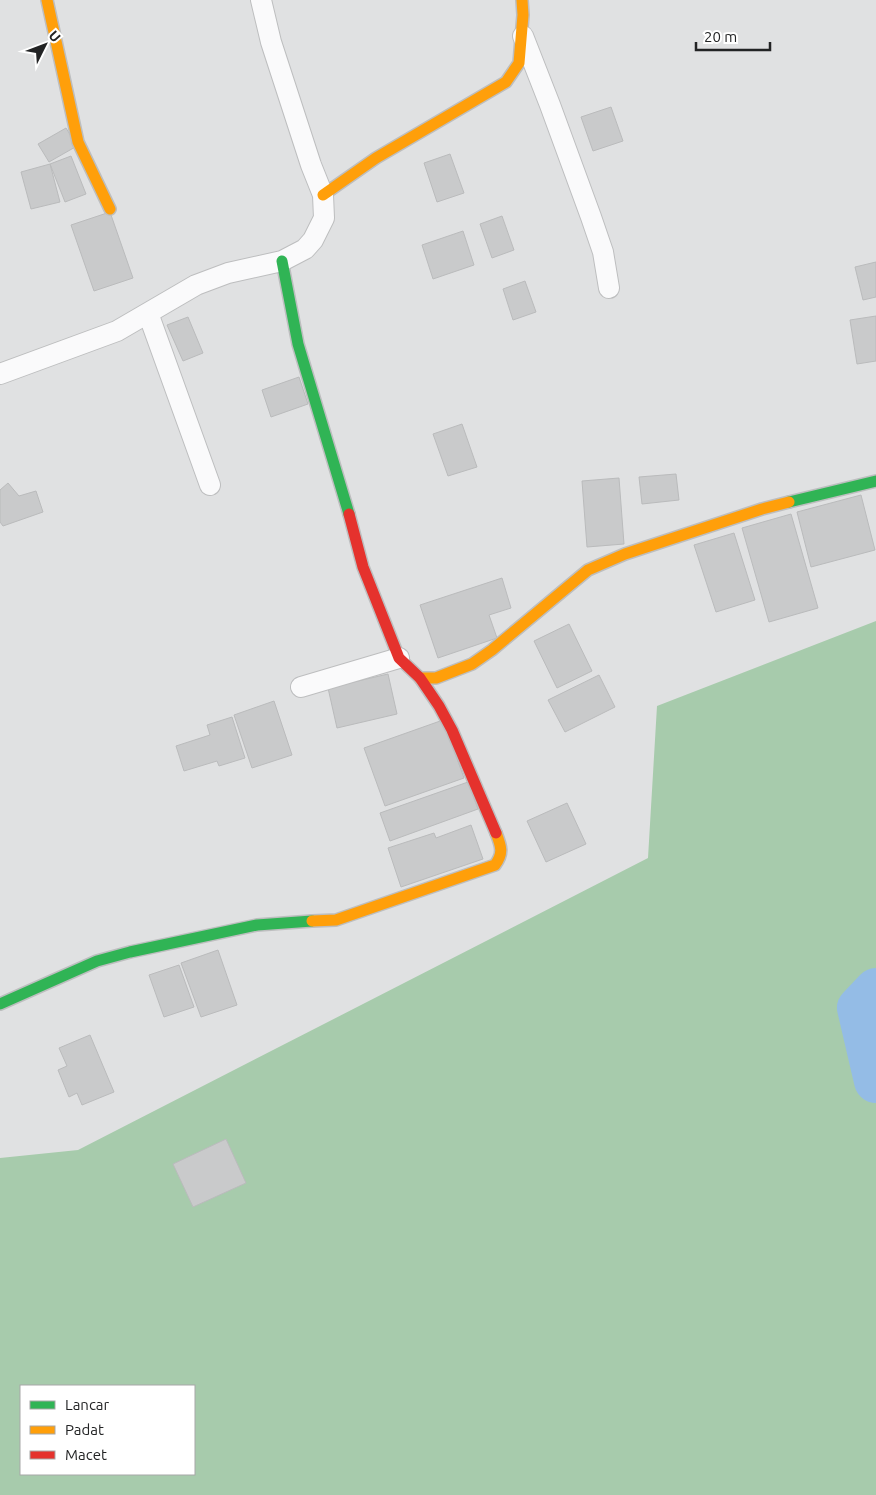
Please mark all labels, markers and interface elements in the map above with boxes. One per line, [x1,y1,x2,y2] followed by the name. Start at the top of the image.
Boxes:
[20,20,70,70] north arrow
[696,20,770,52] scale bar
[45,27,64,45] text: U
[704,28,737,45] text: 20 m
[20,1385,195,1475] legend
[65,1396,110,1413] text: Lancar
[65,1421,104,1438] text: Padat
[65,1446,107,1463] text: Macet

